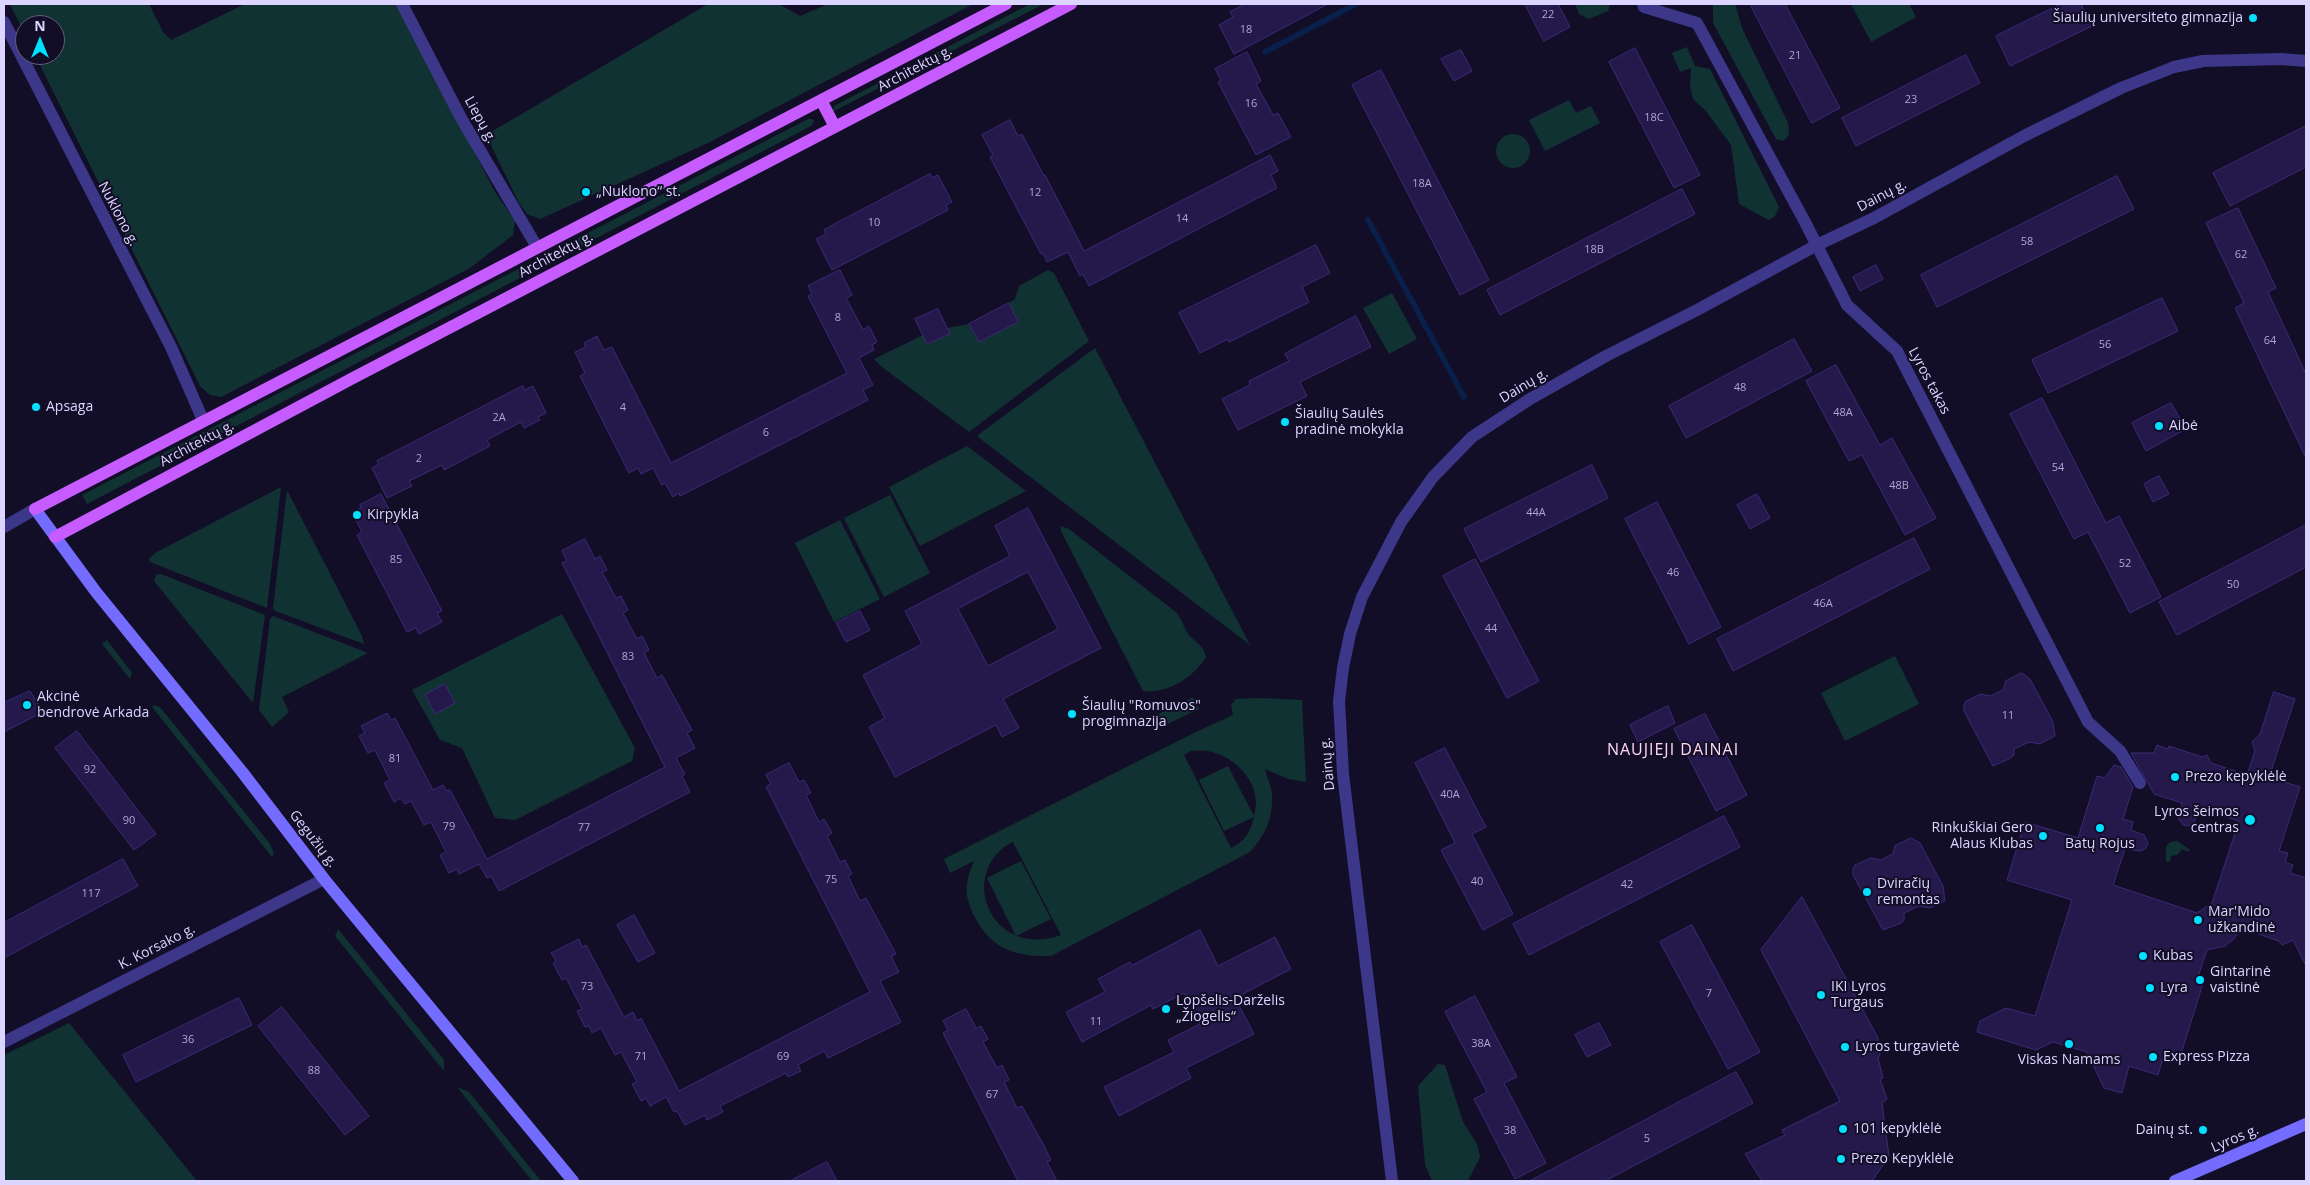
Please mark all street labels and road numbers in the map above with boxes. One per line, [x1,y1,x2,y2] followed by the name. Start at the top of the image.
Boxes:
[875,42,955,96] street label: Architektų g.
[460,94,500,146] street label: Liepų g.
[1854,176,1910,216] street label: Dainų g.
[94,179,142,249] street label: Nuklono g.
[516,228,596,282] street label: Architektų g.
[1904,345,1954,417] street label: Lyros takas
[1497,365,1551,407] street label: Dainų g.
[157,417,237,471] street label: Architektų g.
[1317,737,1339,791] street label: Dainų g.
[286,807,340,871] street label: Gegužių g.
[116,921,198,973] street label: K. Korsako g.
[2209,1121,2261,1157] street label: Lyros g.

